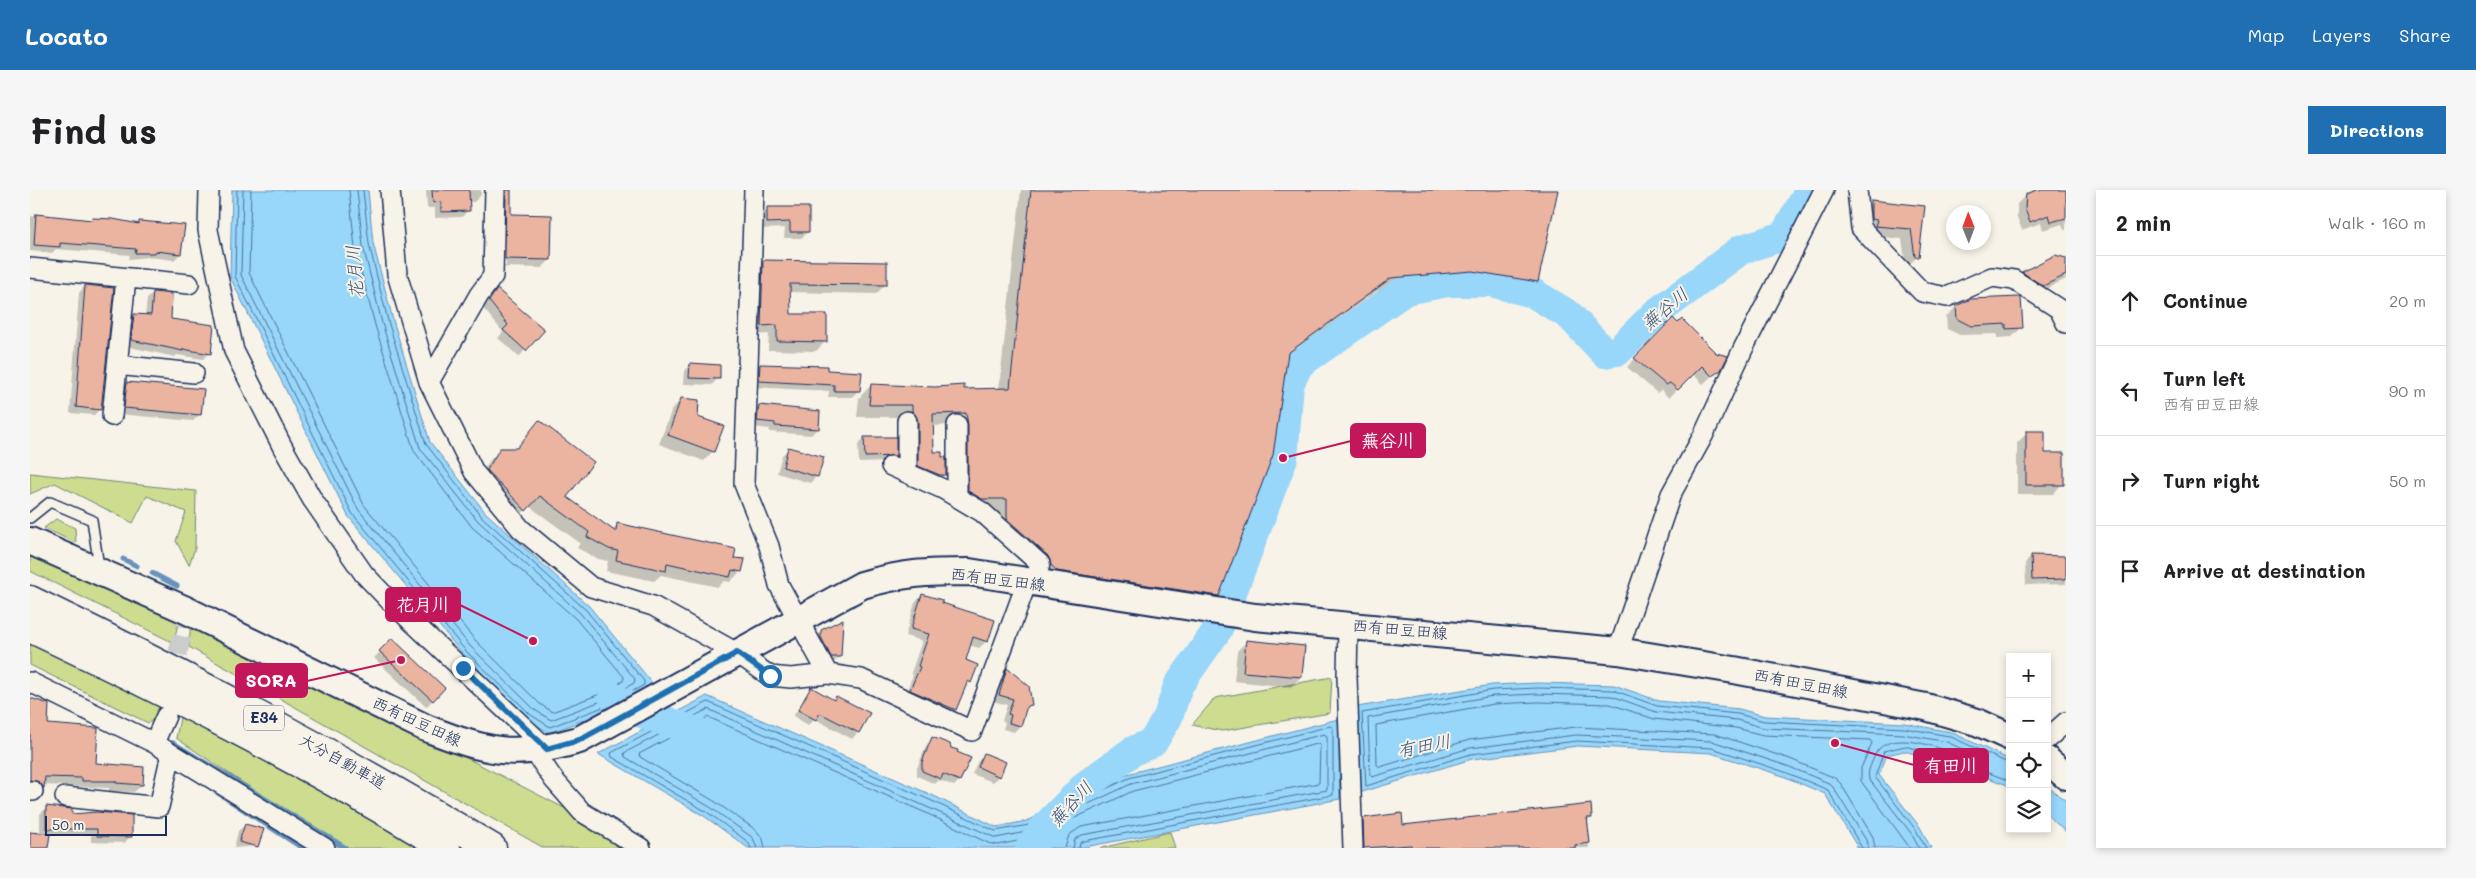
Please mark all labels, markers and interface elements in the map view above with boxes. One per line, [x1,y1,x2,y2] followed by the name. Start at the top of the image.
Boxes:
[25,20,108,51] text: Locato
[2248,23,2284,47] text: Map
[2312,23,2371,47] text: Layers
[2399,23,2451,47] text: Share
[2308,106,2446,154] button: Directions
[30,107,157,153] text: Find us
[1946,205,1991,250] north arrow
[2116,209,2171,236] text: 2 min
[2328,212,2426,233] text: Walk · 160 m
[340,244,368,300] water label: 花月川
[1636,282,1693,335] water label: 蕪谷川
[2116,287,2144,315] icon: ahead
[2163,288,2248,313] text: Continue
[2389,290,2426,311] text: 20 m
[2163,366,2246,391] text: Turn left
[2116,377,2144,405] icon: left
[2389,380,2426,401] text: 90 m
[2163,393,2259,414] text: 西有田豆田線
[1351,424,1425,457] callout: 蕪谷川
[1361,428,1415,452] text: 蕪谷川
[2116,467,2144,495] icon: right
[2163,468,2260,493] text: Turn right
[2389,470,2426,491] text: 50 m
[2116,557,2144,585] icon: arrive
[2163,558,2366,583] text: Arrive at destination
[949,562,1047,595] street label: 西有田豆田線
[386,588,460,621] callout: 花月川
[396,592,450,616] text: 花月川
[1351,614,1449,643] street label: 西有田豆田線
[2006,653,2051,833] map controls
[2006,653,2051,698] button: +
[452,657,475,680] route end
[1752,663,1850,702] street label: 西有田豆田線
[236,664,307,697] callout: SORA
[759,665,782,688] route start
[246,668,296,692] text: SORA
[369,691,465,750] street label: 西有田豆田線
[2006,698,2051,743] button: −
[244,706,284,730] road number: E34
[296,728,390,793] street label: 大分自動車道
[1395,728,1453,762] water label: 有田川
[2006,743,2051,788] button: locate
[1914,749,1988,782] callout: 有田川
[1924,753,1978,777] text: 有田川
[1043,775,1097,831] water label: 蕪谷川
[2006,788,2051,833] button: layers
[45,813,168,836] scale bar
[52,815,84,834] text: 50 m

